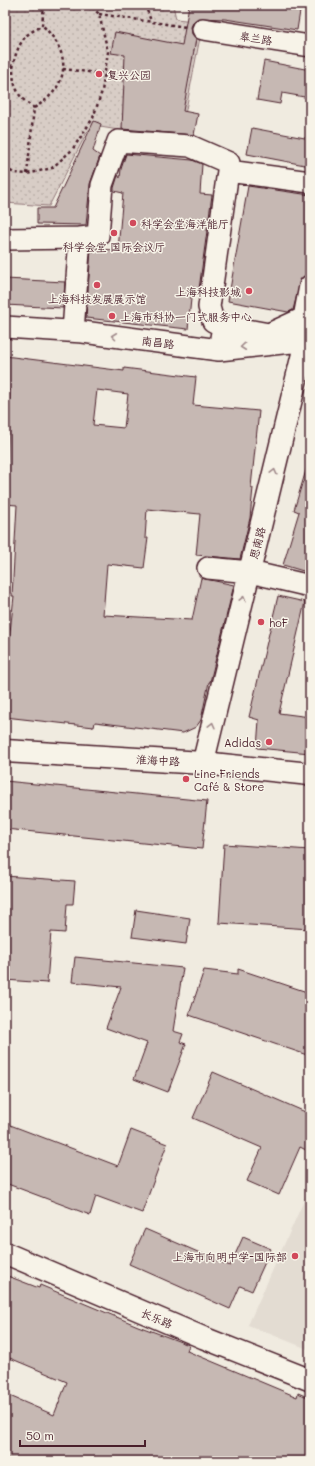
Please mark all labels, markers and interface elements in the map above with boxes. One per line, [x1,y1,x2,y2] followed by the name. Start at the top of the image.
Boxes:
[239,28,273,48] street label: 皋兰路
[107,67,151,82] place label: 复兴公园
[94,69,104,79] marker: 复兴公园
[141,216,229,231] place label: 科学会堂海洋能厅
[128,218,138,228] marker: 科学会堂海洋能厅
[109,228,119,238] marker: 科学会堂 国际会议厅
[63,239,165,254] place label: 科学会堂 国际会议厅
[92,280,102,290] marker: 上海科技发展展示馆
[175,284,241,299] place label: 上海科技影城
[244,286,254,296] marker: 上海科技影城
[48,291,147,306] place label: 上海科技发展展示馆
[120,309,252,324] place label: 上海市科协一门式服务中心
[107,311,117,321] marker: 上海市科协一门式服务中心
[111,332,118,341] one-way arrow
[141,333,175,351] street label: 南昌路
[240,342,247,351] one-way arrow
[269,469,278,476] one-way arrow
[246,525,268,561] street label: 思南路
[239,595,247,602] one-way arrow
[269,615,288,630] place label: hoF
[256,617,266,627] marker: hoF
[208,722,216,728] one-way arrow
[224,735,261,750] place label: Adidas
[264,737,274,747] marker: Adidas
[136,751,180,769] street label: 淮海中路
[194,766,264,794] place label: Line Friends Café & Store
[181,774,191,784] marker: Line Friends Café & Store
[172,1249,287,1264] place label: 上海市向明中学-国际部
[290,1251,300,1261] marker: 上海市向明中学-国际部
[139,1305,175,1331] street label: 长乐路
[20,1422,145,1448] scale bar
[26,1427,54,1443] text: 50 m

